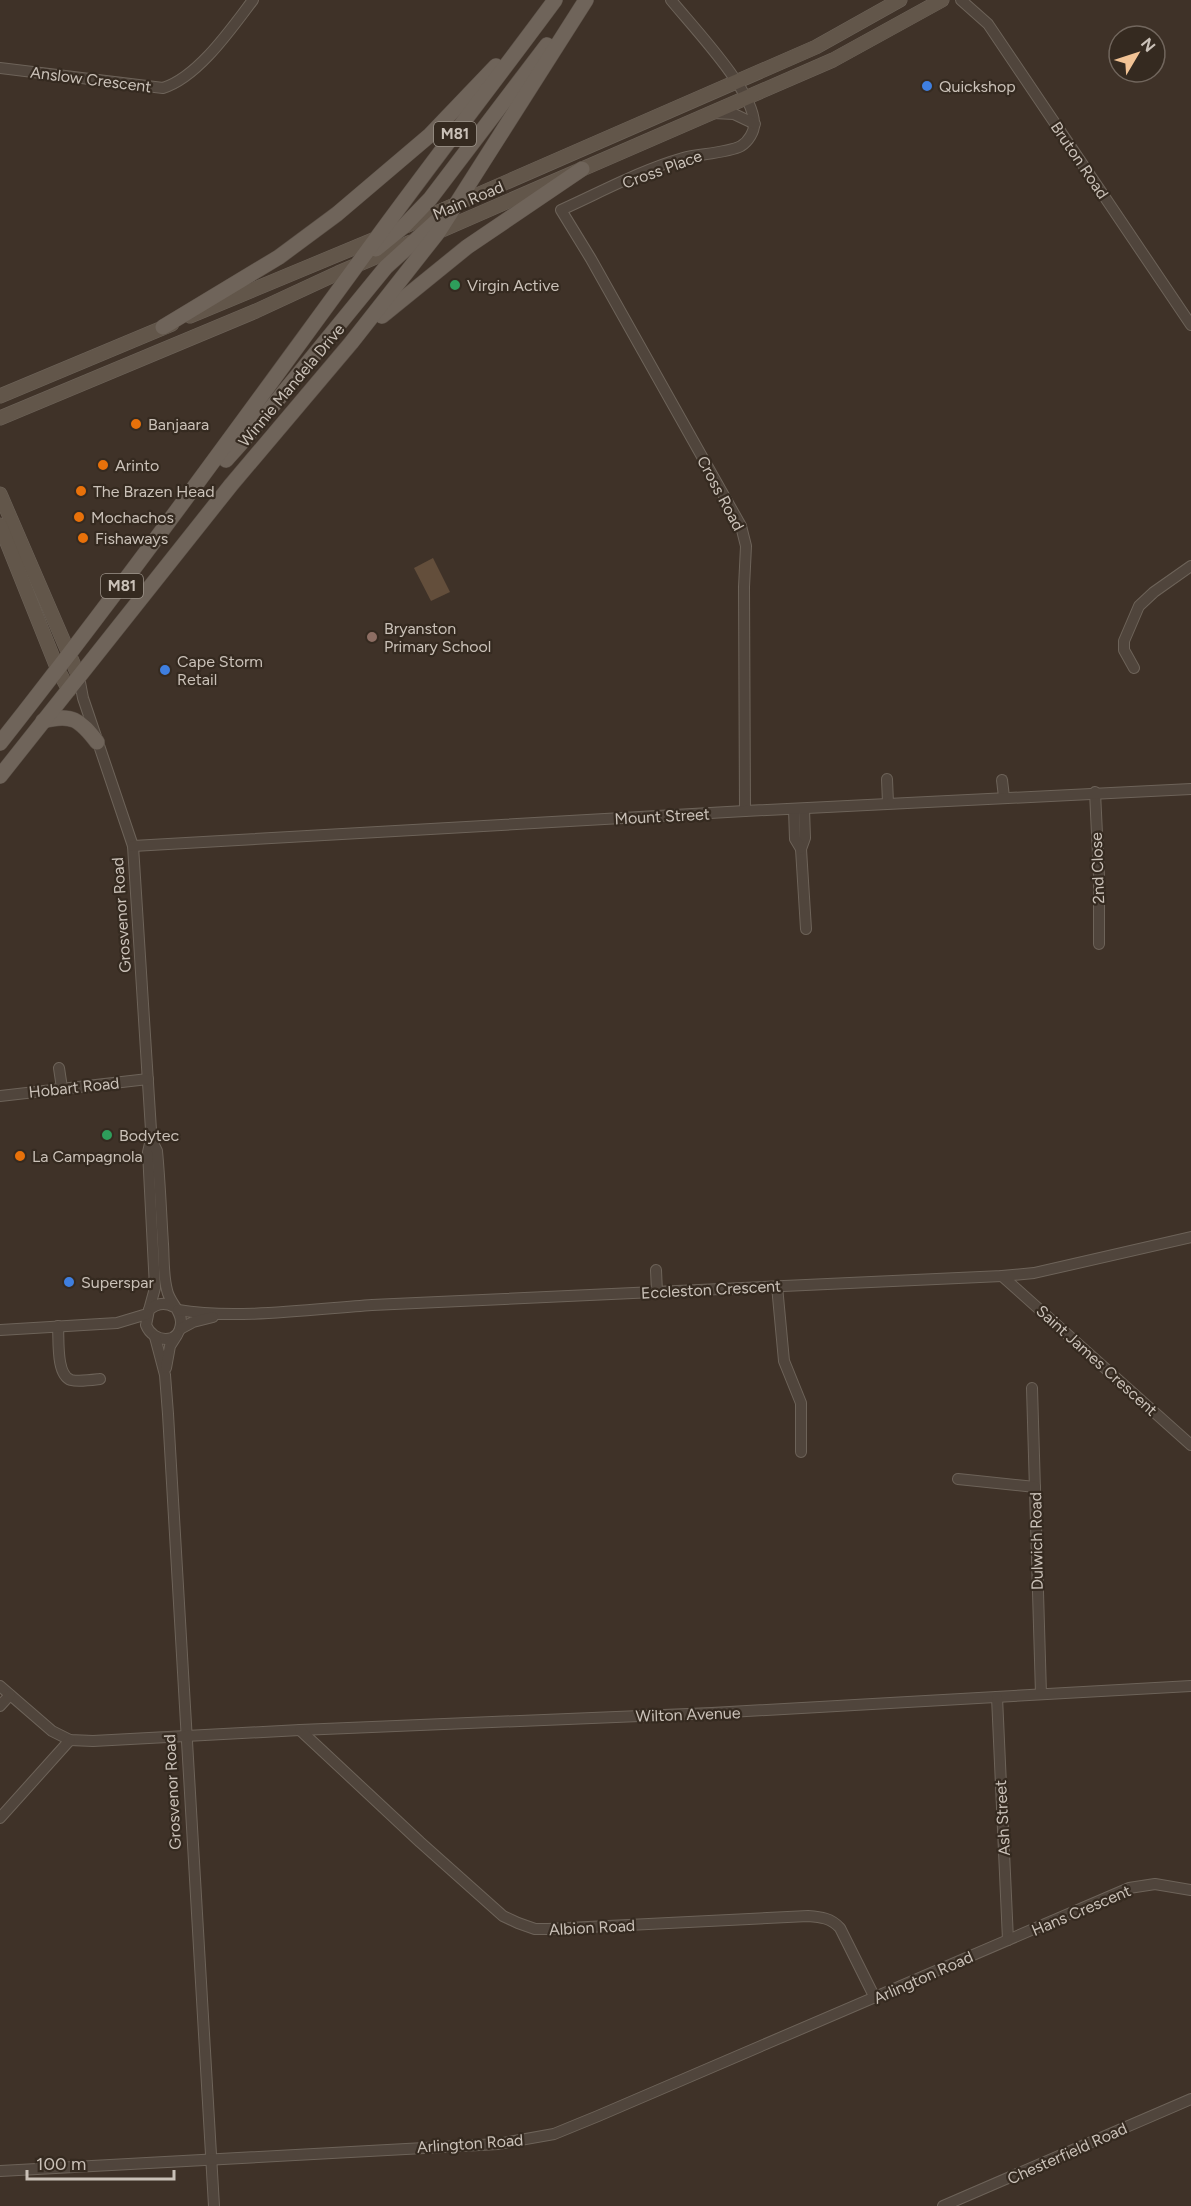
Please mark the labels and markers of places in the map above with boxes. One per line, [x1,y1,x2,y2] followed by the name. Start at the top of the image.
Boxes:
[939,77,1016,96] place label: Quickshop
[920,79,934,93] marker: Quickshop
[467,276,559,295] place label: Virgin Active
[448,278,462,292] marker: Virgin Active
[148,415,209,434] place label: Banjaara
[129,417,143,431] marker: Banjaara
[115,456,159,475] place label: Arinto
[96,458,110,472] marker: Arinto
[93,482,215,501] place label: The Brazen Head
[74,484,88,498] marker: The Brazen Head
[91,508,174,527] place label: Mochachos
[72,510,86,524] marker: Mochachos
[95,529,168,548] place label: Fishaways
[76,531,90,545] marker: Fishaways
[384,619,491,656] place label: Bryanston Primary School
[365,630,379,644] marker: Bryanston Primary School
[177,652,263,689] place label: Cape Storm Retail
[158,663,172,677] marker: Cape Storm Retail
[119,1126,180,1145] place label: Bodytec
[100,1128,114,1142] marker: Bodytec
[32,1147,143,1166] place label: La Campagnola
[13,1149,27,1163] marker: La Campagnola
[81,1273,154,1292] place label: Superspar
[62,1275,76,1289] marker: Superspar

